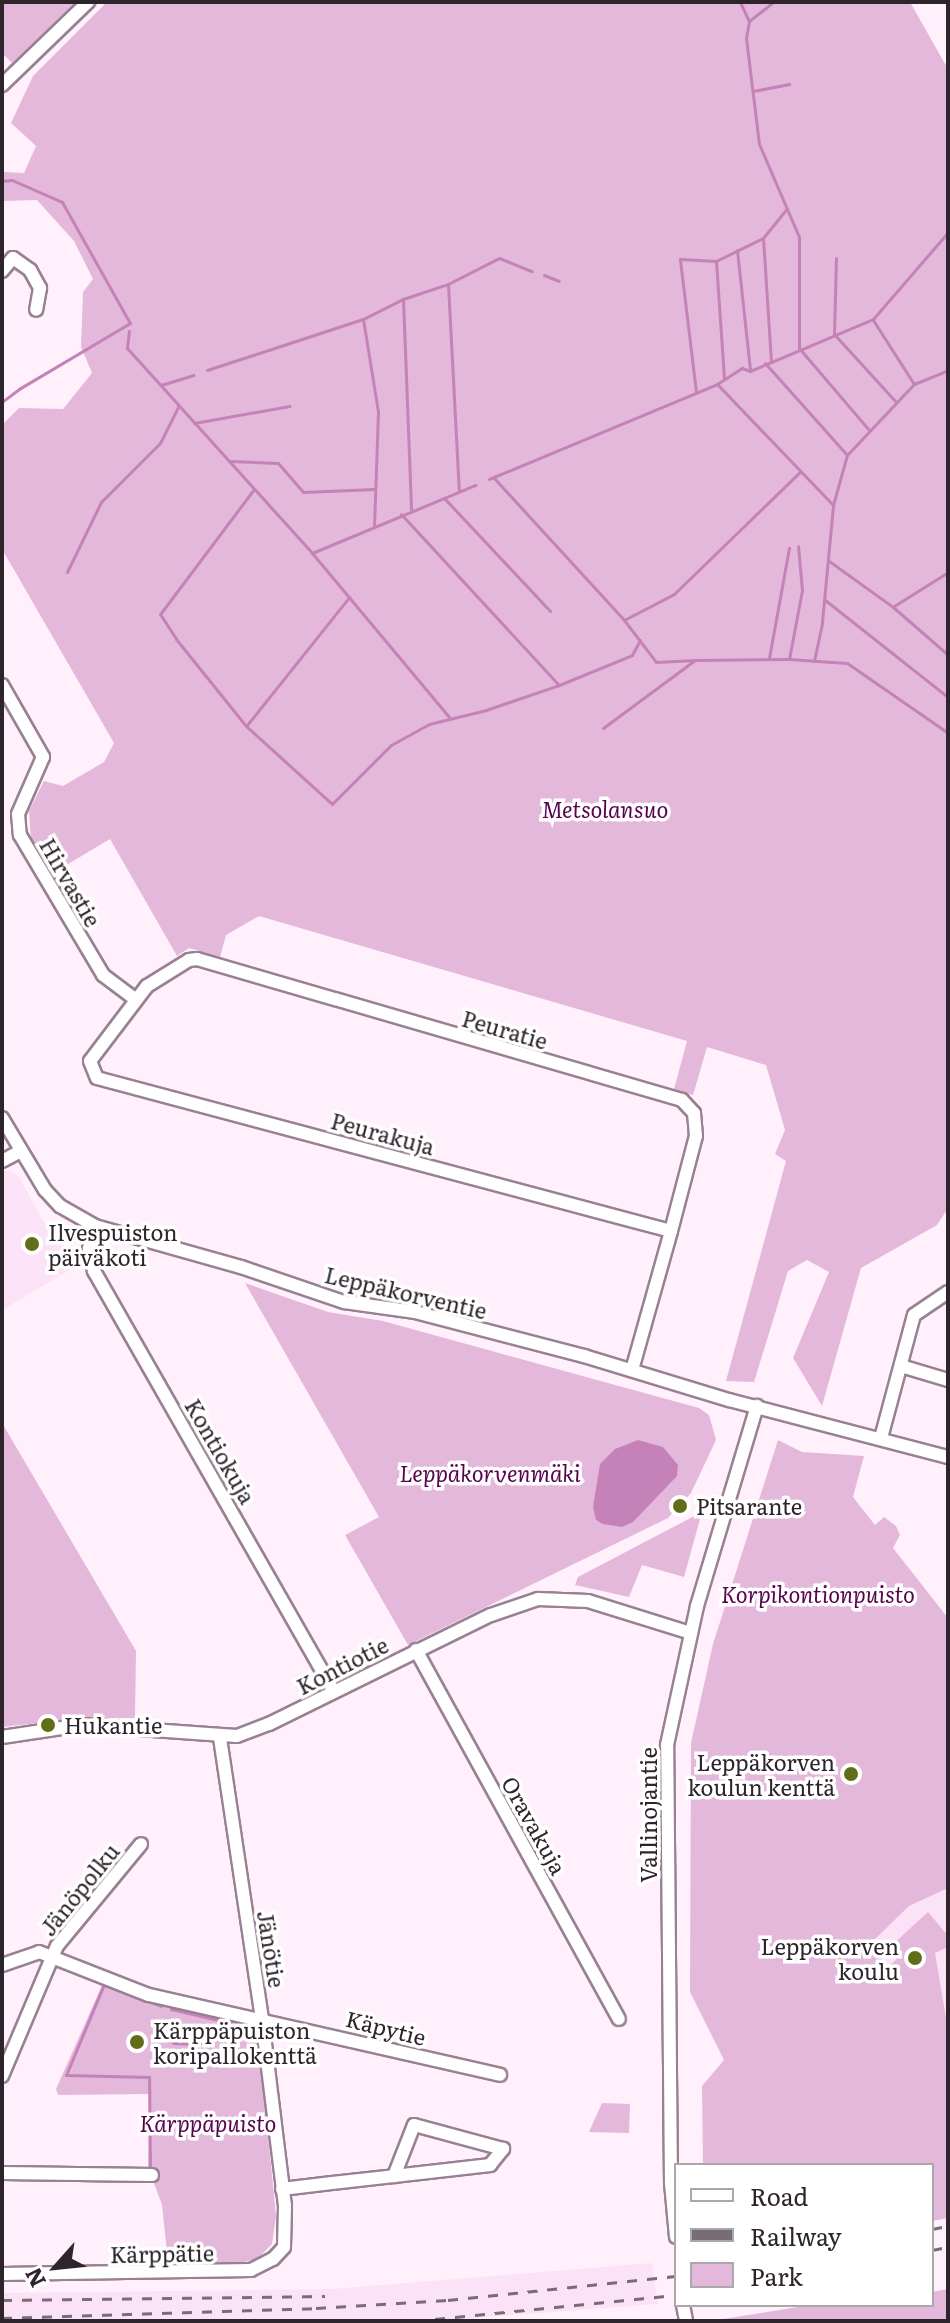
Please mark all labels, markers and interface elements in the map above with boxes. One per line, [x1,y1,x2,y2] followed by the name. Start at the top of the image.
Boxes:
[542,796,668,822] park label: Metsolansuo
[35,833,107,931] street label: Hirvastie
[459,1004,551,1054] street label: Peuratie
[328,1107,438,1159] street label: Peurakuja
[48,1218,178,1270] place label: Ilvespuiston päiväkoti
[23,1235,41,1253] marker: Ilvespuiston päiväkoti
[322,1261,490,1323] street label: Leppäkorventie
[180,1394,262,1508] street label: Kontiokuja
[399,1460,581,1486] park label: Leppäkorvenmäki
[696,1493,802,1519] place label: Pitsarante
[671,1497,689,1515] marker: Pitsarante
[721,1581,915,1607] park label: Korpikontionpuisto
[292,1631,392,1699] street label: Kontiotie
[64,1712,163,1738] place label: Hukantie
[39,1716,57,1734] marker: Hukantie
[635,1747,661,1883] street label: Vallinojantie
[687,1748,835,1800] place label: Leppäkorven koulun kenttä
[842,1765,860,1783] marker: Leppäkorven koulun kenttä
[497,1771,573,1879] street label: Oravakuja
[34,1838,124,1940] street label: Jänöpolku
[253,1909,291,1989] street label: Jänötie
[761,1932,899,1984] place label: Leppäkorven koulu
[906,1949,924,1967] marker: Leppäkorven koulu
[343,2004,429,2050] street label: Käpytie
[153,2016,317,2068] place label: Kärppäpuiston koripallokenttä
[128,2033,146,2051] marker: Kärppäpuiston koripallokenttä
[140,2110,276,2136] park label: Kärppäpuisto
[674,2163,934,2307] legend
[750,2178,808,2213] text: Road
[750,2218,842,2253] text: Railway
[16,2227,96,2307] north arrow
[110,2239,214,2267] street label: Kärppätie
[750,2258,803,2293] text: Park
[15,2262,53,2294] text: N

